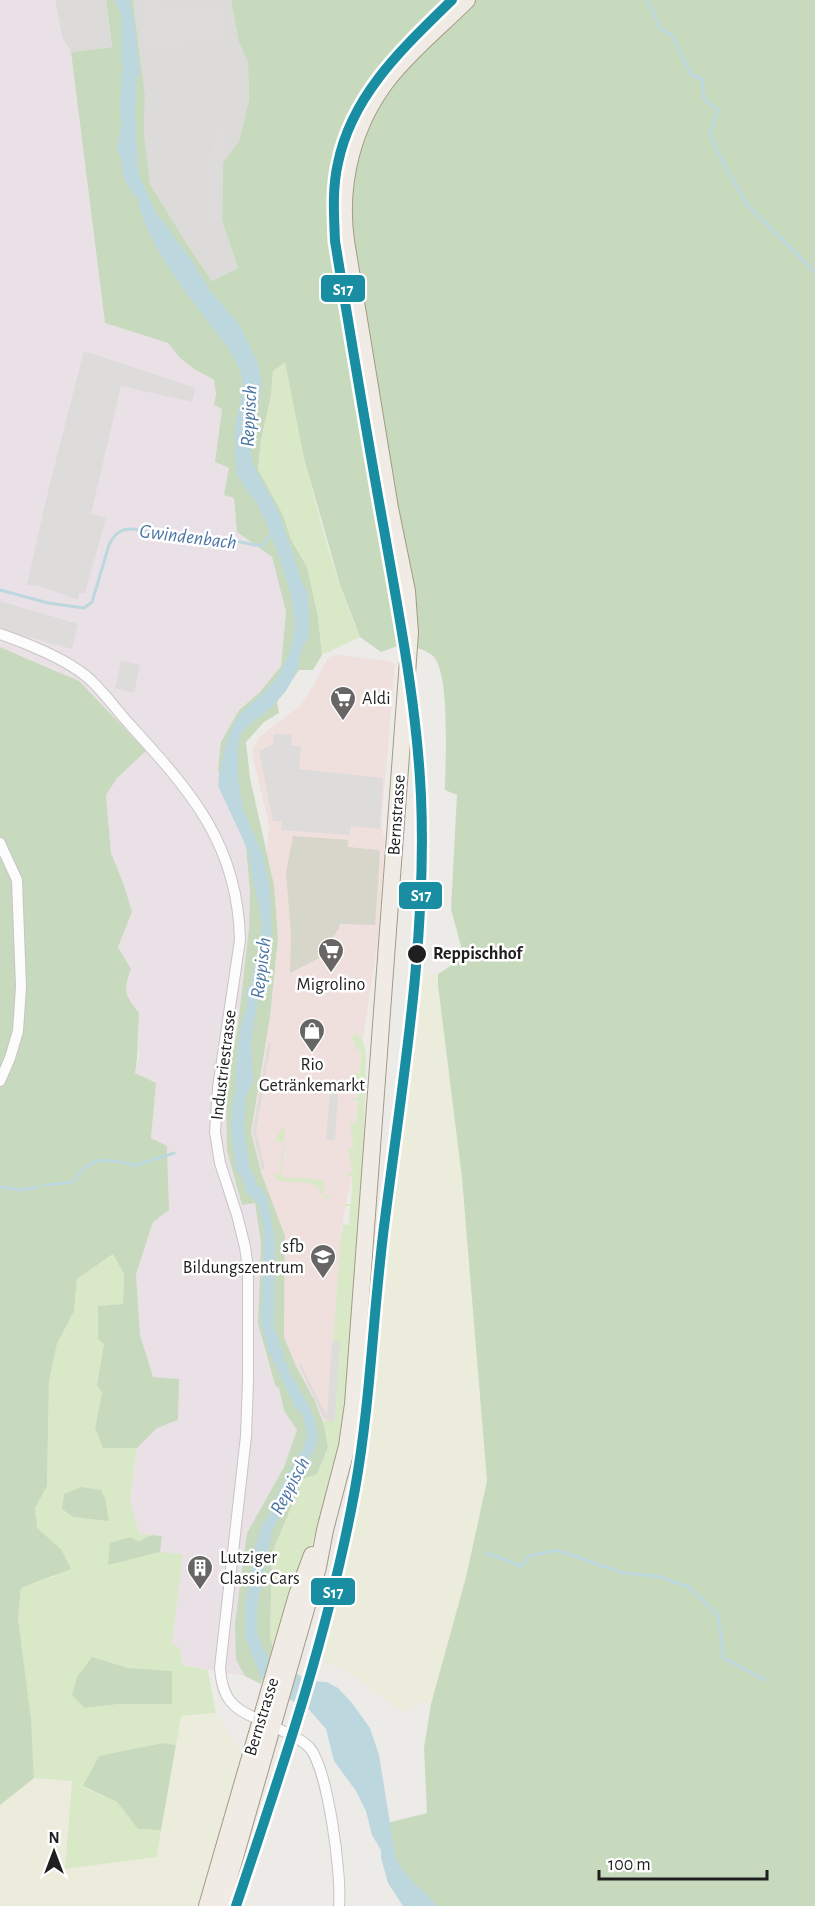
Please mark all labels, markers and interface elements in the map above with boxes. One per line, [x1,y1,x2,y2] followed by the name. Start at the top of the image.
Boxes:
[320,274,366,303] line badge: S17
[333,282,353,298] text: S17
[237,385,261,447] water label: Reppisch
[138,521,238,553] water label: Gwindenbach
[328,684,358,722] supermarket icon: Aldi
[362,690,391,708] place label: Aldi
[385,774,409,856] street label: Bernstrasse
[398,881,443,910] line badge: S17
[411,888,431,904] text: S17
[247,936,275,1000] water label: Reppisch
[316,936,346,974] supermarket icon: Migrolino
[406,943,428,965] marker: Reppischhof
[433,945,524,963] place label: Reppischhof
[297,976,366,994] place label: Migrolino
[208,1009,240,1121] street label: Industriestrasse
[297,1016,327,1054] shop icon: Rio Getränkemarkt
[259,1056,365,1095] place label: Rio Getränkemarkt
[183,1238,304,1277] place label: sfb Bildungszentrum
[308,1242,338,1280] school or university icon: sfb Bildungszentrum
[267,1454,313,1518] water label: Reppisch
[220,1549,300,1588] place label: Lutziger Classic Cars
[185,1553,215,1591] building icon: Lutziger Classic Cars
[310,1577,356,1606] line badge: S17
[323,1585,343,1601] text: S17
[242,1676,282,1758] street label: Bernstrasse
[24,1822,84,1882] north arrow
[48,1830,60,1846] text: N
[599,1843,767,1881] scale bar
[608,1856,651,1874] text: 100 m

